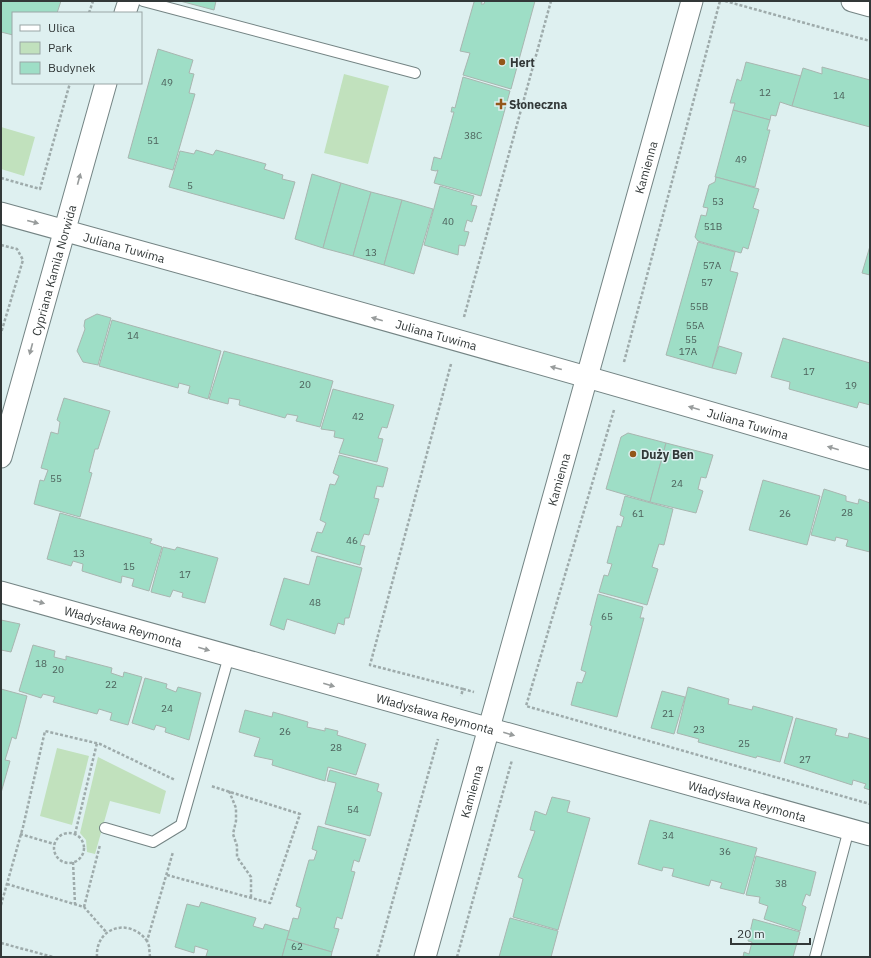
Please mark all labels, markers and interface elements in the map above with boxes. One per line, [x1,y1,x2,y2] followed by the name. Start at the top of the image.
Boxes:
[12,12,142,84] legend
[48,20,75,35] text: Ulica
[48,40,73,55] text: Park
[510,55,535,70] place label: Hert
[497,57,507,67] marker: Hert
[48,60,96,75] text: Budynek
[161,76,173,89] house number: 49
[759,86,771,99] house number: 12
[833,89,845,102] house number: 14
[509,97,567,112] place label: Słoneczna
[496,99,506,109] marker: Słoneczna
[464,129,482,142] house number: 38C
[147,134,159,147] house number: 51
[631,139,660,195] street label: Kamienna
[735,153,747,166] house number: 49
[76,173,82,185] one-way arrow
[187,179,193,192] house number: 5
[712,195,724,208] house number: 53
[28,202,79,338] street label: Cypriana Kamila Norwida
[442,215,454,228] house number: 40
[27,219,39,225] one-way arrow
[704,220,722,233] house number: 51B
[82,229,167,266] street label: Juliana Tuwima
[365,246,377,259] house number: 13
[703,259,722,272] house number: 57A
[701,276,713,289] house number: 57
[690,300,708,313] house number: 55B
[370,316,382,322] one-way arrow
[394,316,479,353] street label: Juliana Tuwima
[686,319,705,332] house number: 55A
[127,329,139,342] house number: 14
[685,333,697,346] house number: 55
[28,343,34,355] one-way arrow
[679,345,698,358] house number: 17A
[550,365,562,371] one-way arrow
[803,365,815,378] house number: 17
[299,378,311,391] house number: 20
[845,379,857,392] house number: 19
[706,404,791,442] street label: Juliana Tuwima
[688,405,700,411] one-way arrow
[352,410,364,423] house number: 42
[826,445,838,451] one-way arrow
[641,447,694,462] place label: Duży Ben
[628,449,638,459] marker: Duży Ben
[544,451,573,507] street label: Kamienna
[50,472,62,485] house number: 55
[671,477,683,490] house number: 24
[841,506,853,519] house number: 28
[632,507,644,520] house number: 61
[779,507,791,520] house number: 26
[346,534,358,547] house number: 46
[73,547,85,560] house number: 13
[123,560,135,573] house number: 15
[179,568,191,581] house number: 17
[309,596,321,609] house number: 48
[33,599,45,605] one-way arrow
[63,603,185,650] street label: Władysława Reymonta
[601,610,613,623] house number: 65
[198,646,210,652] one-way arrow
[35,657,47,670] house number: 18
[52,663,64,676] house number: 20
[105,678,117,691] house number: 22
[323,682,335,688] one-way arrow
[375,690,497,737] street label: Władysława Reymonta
[161,702,173,715] house number: 24
[662,707,674,720] house number: 21
[693,723,705,736] house number: 23
[279,725,291,738] house number: 26
[502,731,515,737] one-way arrow
[738,737,750,750] house number: 25
[330,741,342,754] house number: 28
[799,753,811,766] house number: 27
[457,763,486,819] street label: Kamienna
[687,777,809,825] street label: Władysława Reymonta
[347,803,359,816] house number: 54
[662,829,674,842] house number: 34
[719,845,731,858] house number: 36
[775,877,787,890] house number: 38
[731,920,810,946] scale bar
[737,926,765,941] text: 20 m
[291,940,303,953] house number: 62

